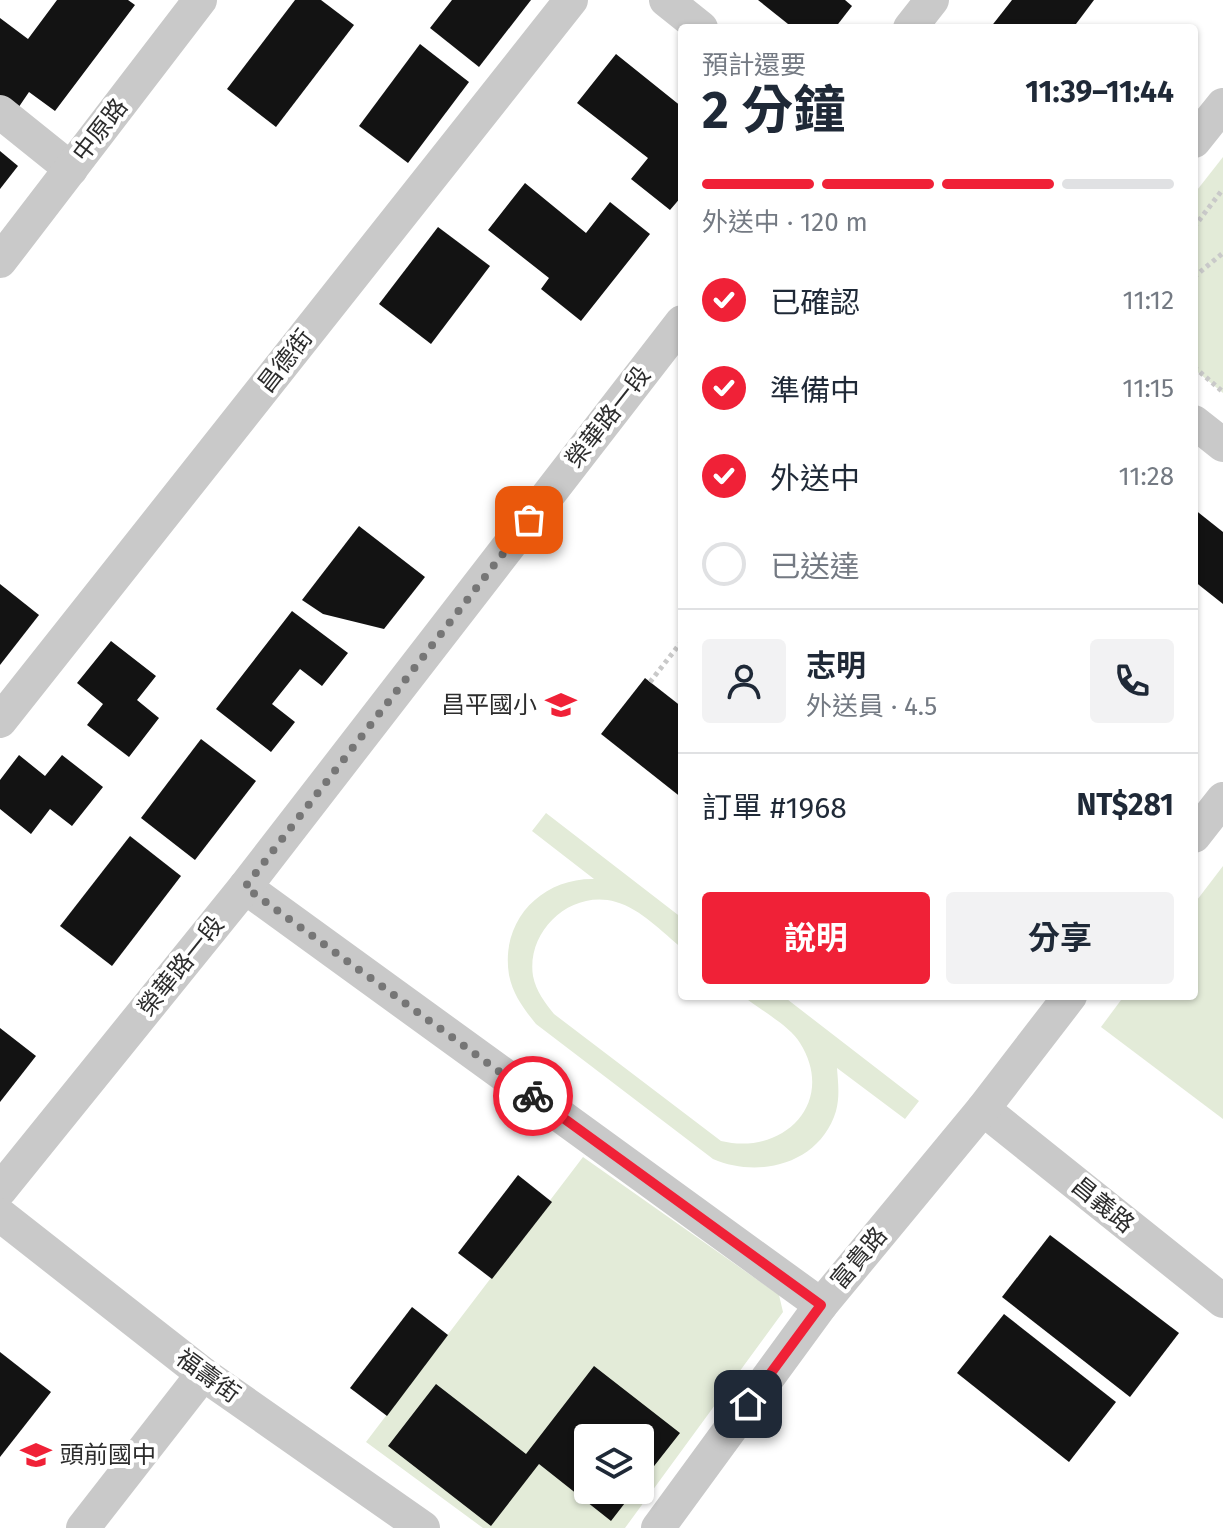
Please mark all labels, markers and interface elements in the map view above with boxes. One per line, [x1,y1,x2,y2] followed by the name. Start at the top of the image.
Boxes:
[702,50,806,81] text: 預計還要
[1025,74,1174,110] text: 11:39–11:44
[702,79,845,142] text: 2 分鐘
[67,93,133,167] street label: 中原路
[702,207,868,238] text: 外送中 · 120 m
[702,278,746,322] icon: check
[770,285,860,321] text: 已確認
[1123,285,1174,316] text: 11:12
[252,324,318,398] street label: 昌德街
[560,361,656,473] street label: 榮華路一段
[702,366,746,410] icon: check
[770,373,860,409] text: 準備中
[1122,373,1174,404] text: 11:15
[702,454,746,498] icon: check
[770,461,860,497] text: 外送中
[1118,461,1174,492] text: 11:28
[495,486,563,554] pin
[507,498,551,542] icon: bag
[770,549,860,585] text: 已送達
[702,639,786,723] button: person
[1090,639,1174,723] button: phone
[806,648,866,684] text: 志明
[544,688,578,722] school or university icon: 昌平國小
[441,691,537,719] place label: 昌平國小
[806,691,937,722] text: 外送員 · 4.5
[1076,787,1174,823] text: NT$281
[702,790,847,826] text: 訂單 #1968
[702,892,930,984] button: 說明
[946,892,1174,984] button: 分享
[132,911,230,1021] street label: 榮華路一段
[493,1056,573,1136] courier
[511,1074,555,1118] icon: bike
[1066,1171,1140,1239] street label: 昌義路
[825,1221,893,1295] street label: 富貴路
[171,1344,245,1408] street label: 福壽街
[714,1370,782,1438] pin
[726,1382,770,1426] icon: home
[574,1424,654,1504] map controls
[574,1424,654,1504] button: layers
[19,1438,53,1472] school or university icon: 頭前國中
[60,1441,156,1469] place label: 頭前國中

